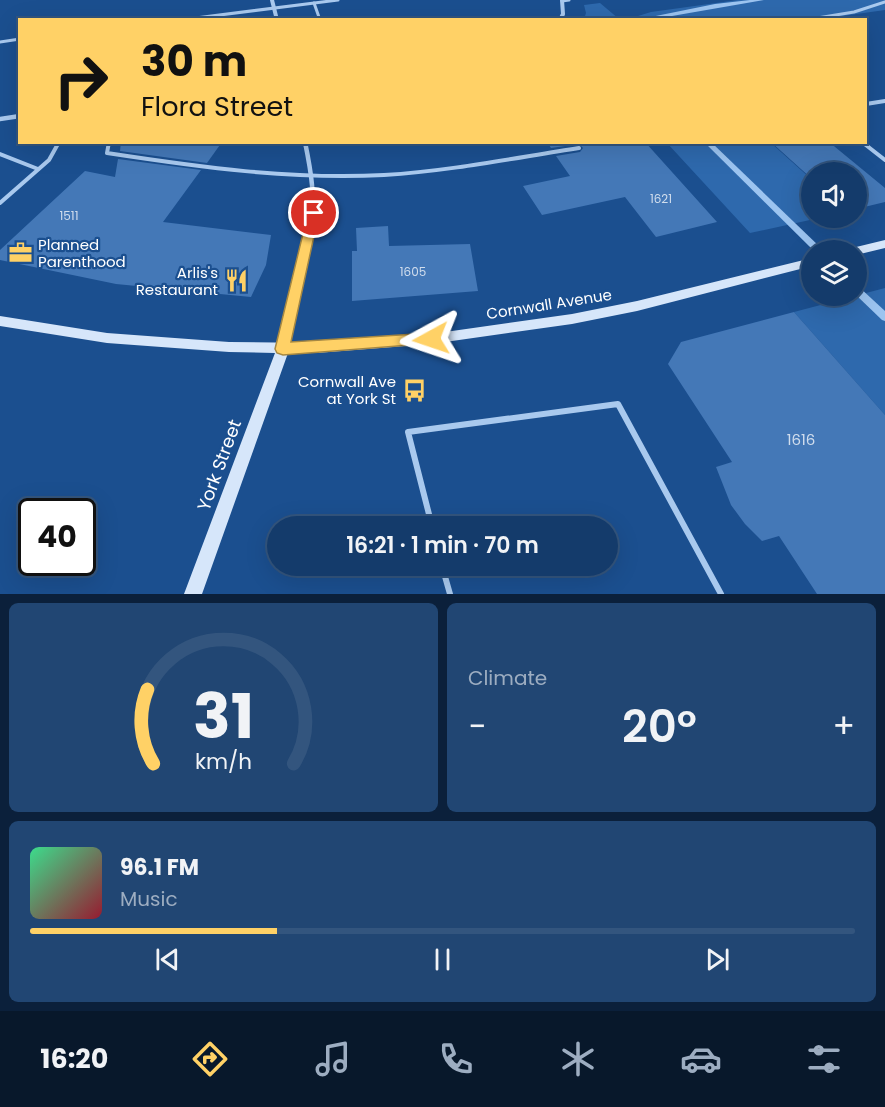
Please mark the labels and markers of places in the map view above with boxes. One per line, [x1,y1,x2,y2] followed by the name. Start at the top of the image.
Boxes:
[288,187,339,238] pin
[38,234,126,272] place label: Planned Parenthood
[7,240,33,266] office icon: Planned Parenthood
[136,262,218,300] place label: Arlis's Restaurant
[223,268,249,294] restaurant icon: Arlis's Restaurant
[298,371,396,409] place label: Cornwall Ave at York St
[401,377,427,403] bus stop icon: Cornwall Ave at York St

